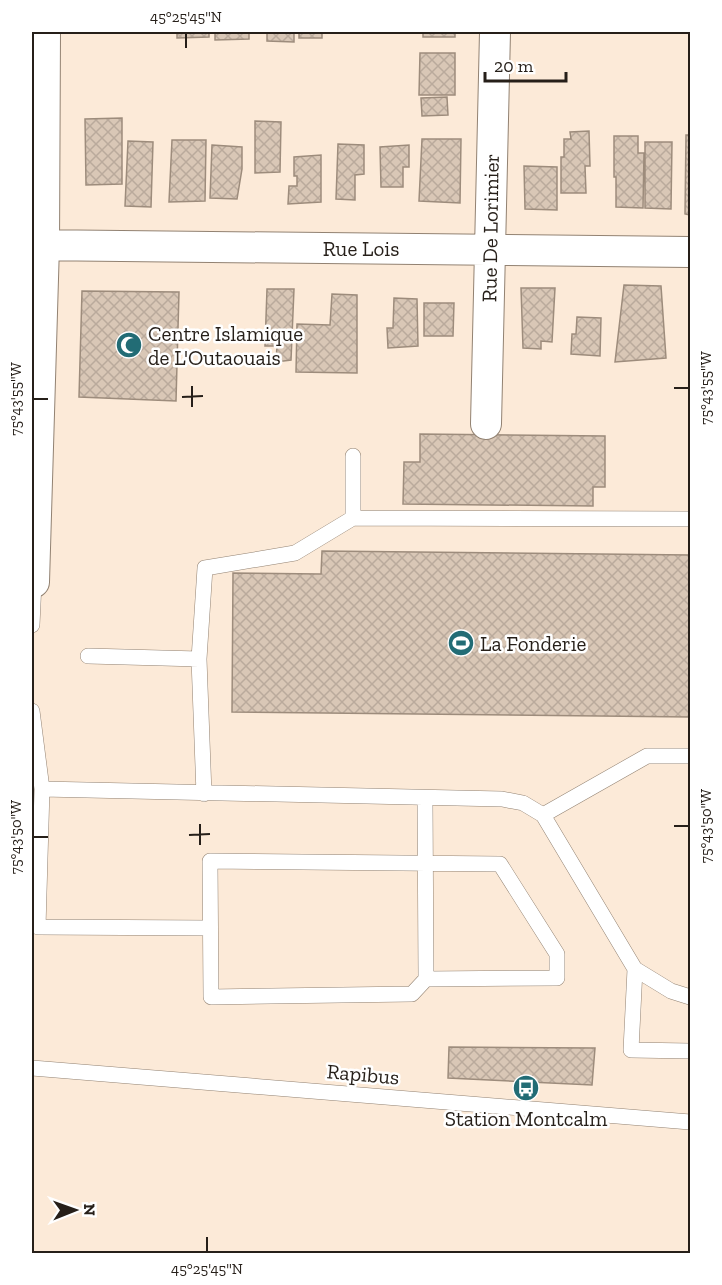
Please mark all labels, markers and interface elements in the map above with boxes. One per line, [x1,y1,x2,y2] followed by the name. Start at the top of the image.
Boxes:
[150,8,222,26] text: 45°25'45"N
[485,45,566,83] scale bar
[494,55,534,77] text: 20 m
[476,154,504,302] street label: Rue De Lorimier
[323,236,399,261] street label: Rue Lois
[148,321,303,370] place label: Centre Islamique de L'Outaouais
[114,330,144,360] mosque icon: Centre Islamique de L'Outaouais
[697,351,715,425] text: 75°43'55"W
[7,362,25,436] text: 75°43'55"W
[446,628,476,658] sports icon: La Fonderie
[480,631,587,656] place label: La Fonderie
[697,789,715,863] text: 75°43'50"W
[7,800,25,874] text: 75°43'50"W
[326,1058,400,1090] street label: Rapibus
[511,1073,541,1103] bus stop icon: Station Montcalm
[445,1106,607,1131] place label: Station Montcalm
[45,1180,105,1240] north arrow
[80,1203,99,1216] text: N
[171,1260,243,1278] text: 45°25'45"N

